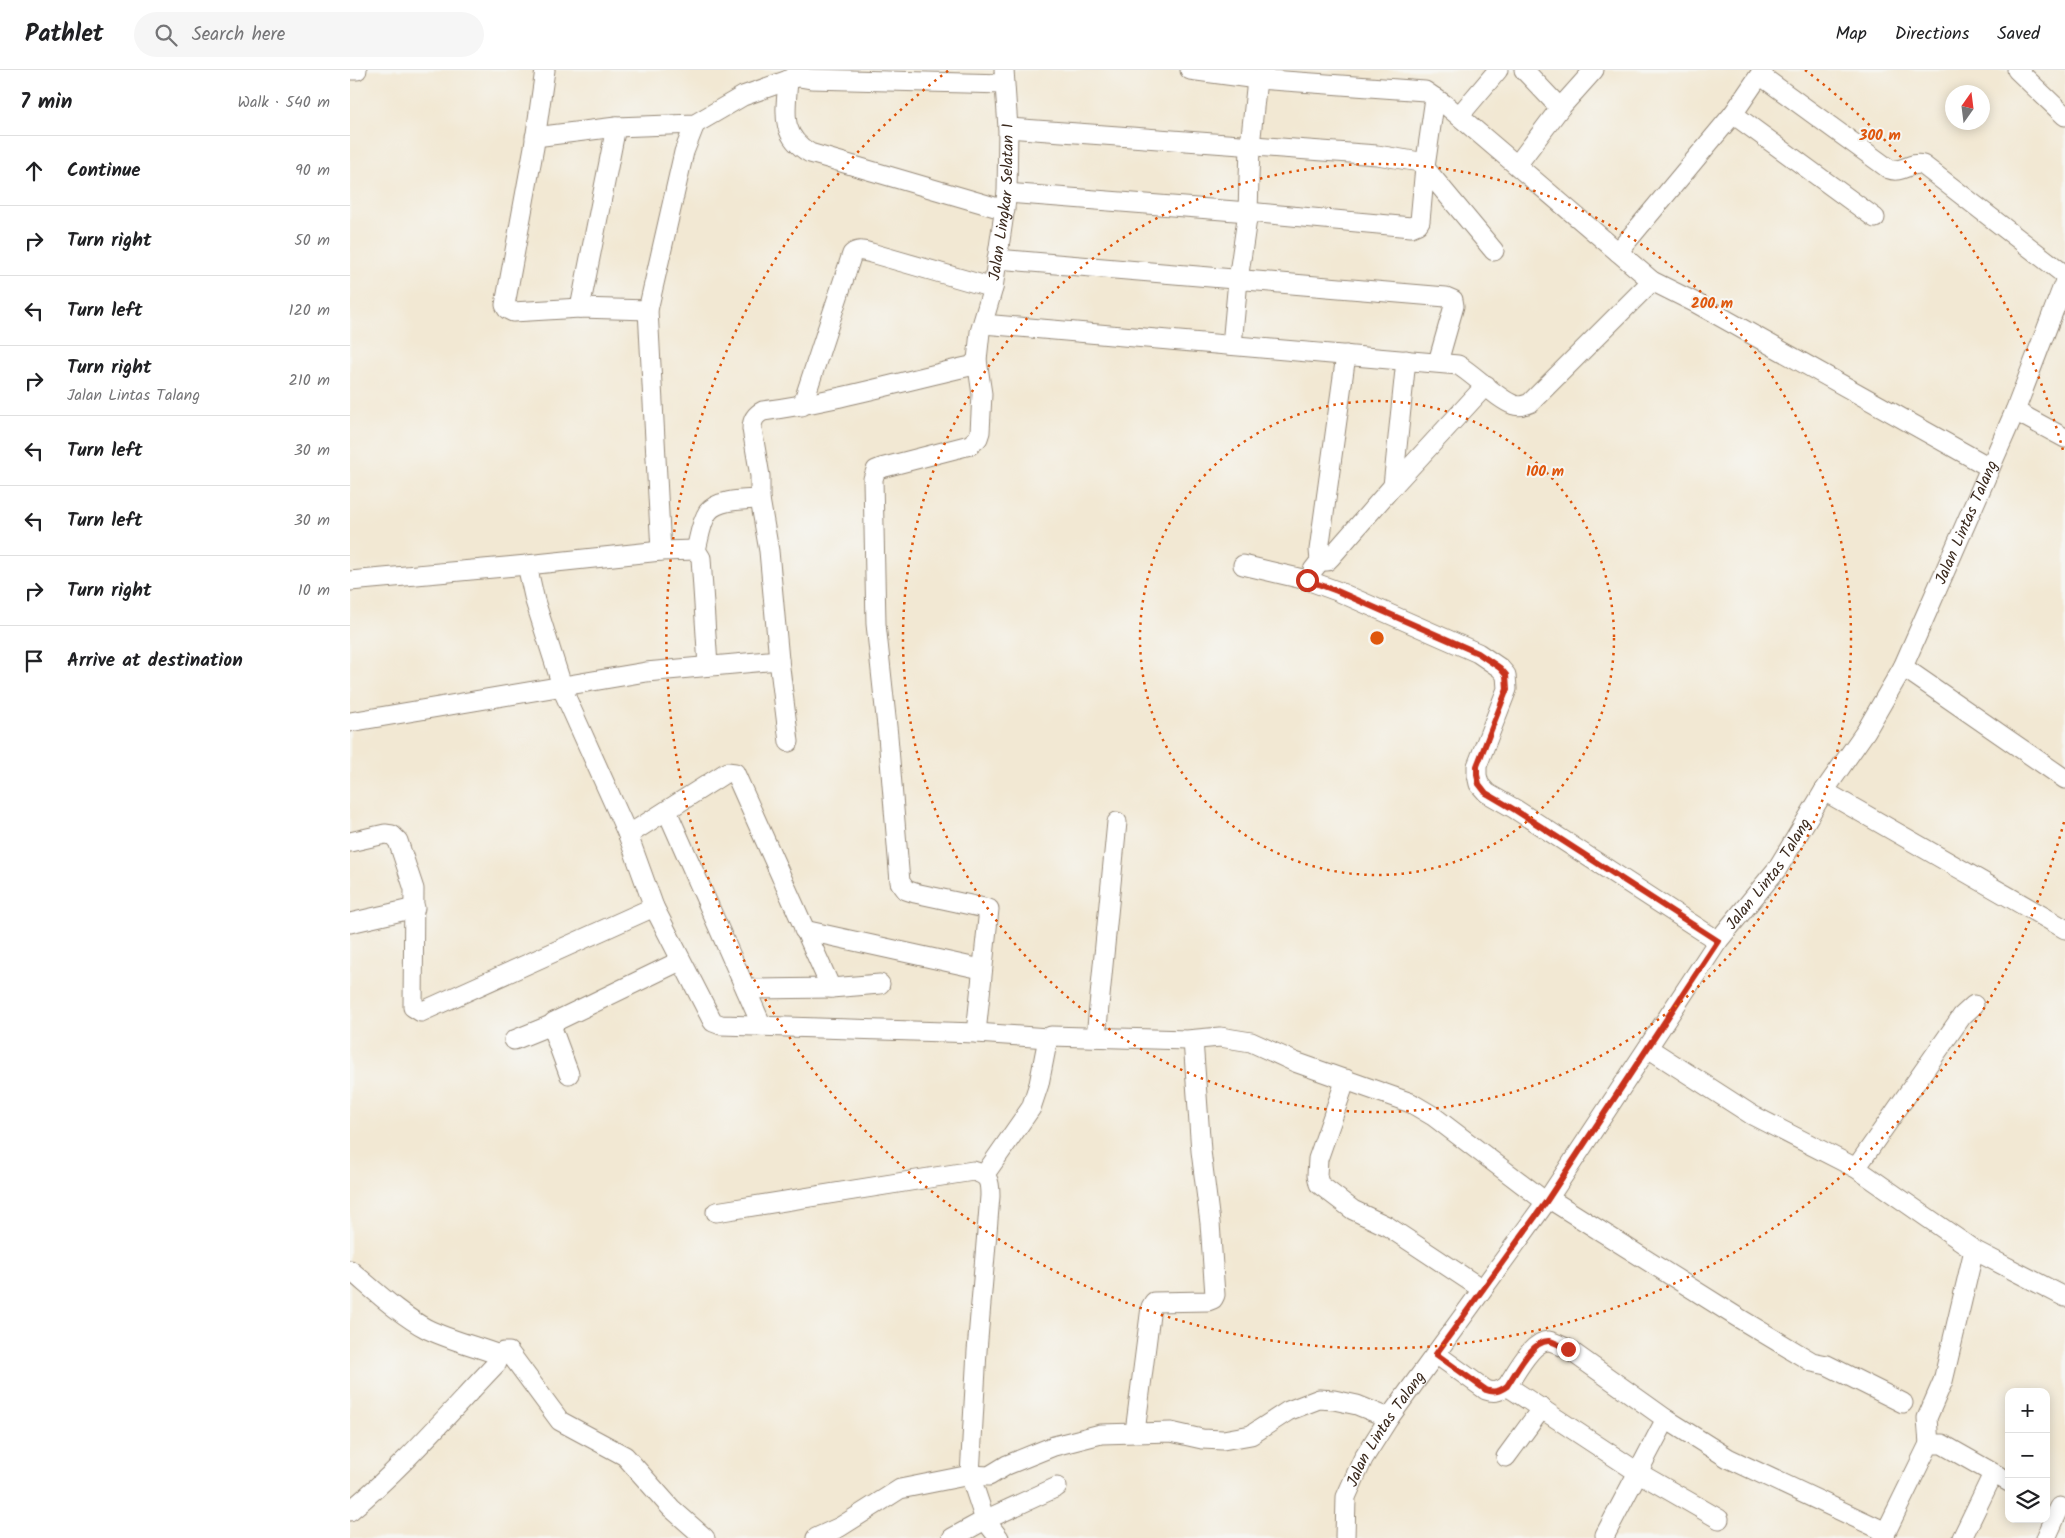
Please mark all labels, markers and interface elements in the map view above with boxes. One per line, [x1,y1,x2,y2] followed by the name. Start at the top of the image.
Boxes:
[134,12,484,57] search box
[25,15,104,54] text: Pathlet
[192,20,285,50] text: Search here
[1835,20,1867,49] text: Map
[1895,20,1969,49] text: Directions
[1997,20,2040,49] text: Saved
[152,21,180,49] icon: search
[1945,85,1990,130] north arrow
[20,86,72,119] text: 7 min
[237,90,330,115] text: Walk · 540 m
[982,123,1021,282] street label: Jalan Lingkar Selatan I
[1858,124,1901,148] text: 300 m
[67,156,140,186] text: Continue
[20,157,48,185] icon: ahead
[295,158,330,183] text: 90 m
[67,226,152,256] text: Turn right
[20,227,48,255] icon: right
[294,228,330,253] text: 50 m
[1691,292,1733,316] text: 200 m
[67,296,142,326] text: Turn left
[20,297,48,325] icon: left
[289,298,330,323] text: 120 m
[67,353,152,383] text: Turn right
[20,367,48,395] icon: right
[289,368,330,393] text: 210 m
[67,383,200,408] text: Jalan Lintas Talang
[67,436,142,466] text: Turn left
[20,437,48,465] icon: left
[294,438,330,463] text: 30 m
[1928,456,2004,588] street label: Jalan Lintas Talang
[1526,460,1564,484] text: 100 m
[67,506,142,536] text: Turn left
[20,507,48,535] icon: left
[294,508,330,533] text: 30 m
[1296,569,1319,592] route start
[67,576,152,606] text: Turn right
[20,577,48,605] icon: right
[298,578,330,603] text: 10 m
[1368,629,1386,647] centre of rings
[67,646,243,676] text: Arrive at destination
[20,647,48,675] icon: arrive
[1720,813,1817,935] street label: Jalan Lintas Talang
[1557,1338,1580,1361] route end
[1340,1366,1432,1491] street label: Jalan Lintas Talang
[2005,1388,2050,1523] map controls
[2005,1388,2050,1433] button: +
[2005,1433,2050,1478] button: −
[2005,1478,2050,1523] button: layers

